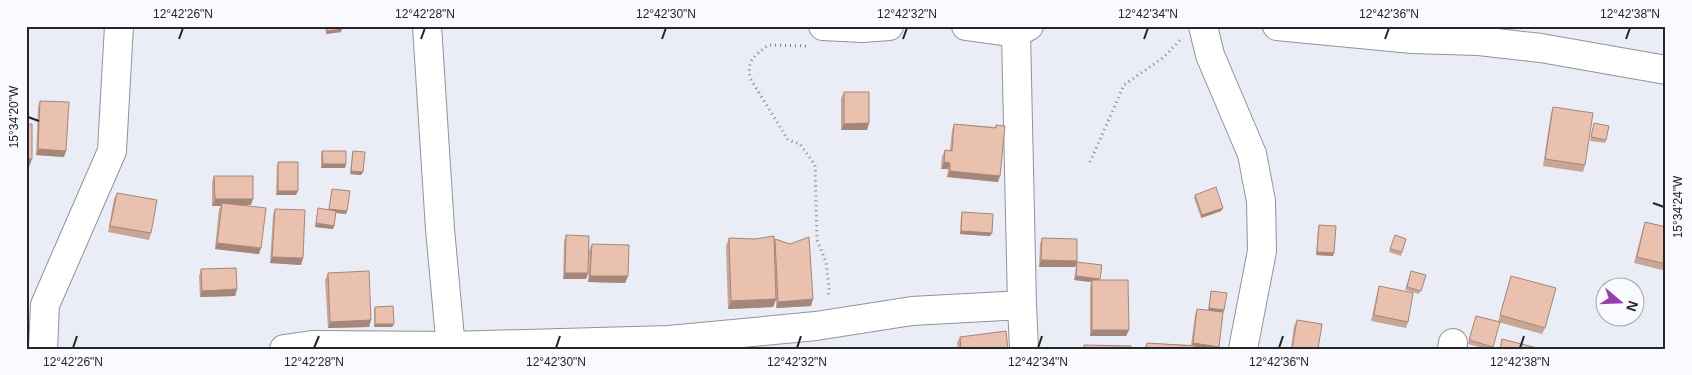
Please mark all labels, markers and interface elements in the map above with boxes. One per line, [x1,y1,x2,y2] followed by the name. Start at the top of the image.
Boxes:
[153,7,213,21] text: 12°42'26"N
[395,7,455,21] text: 12°42'28"N
[636,7,696,21] text: 12°42'30"N
[877,7,937,21] text: 12°42'32"N
[1118,7,1178,21] text: 12°42'34"N
[1359,7,1419,21] text: 12°42'36"N
[1600,7,1660,21] text: 12°42'38"N
[7,85,21,148] text: 15°34'20"W
[1671,175,1685,238] text: 15°34'24"W
[1594,278,1644,328] north arrow
[1623,299,1642,314] text: N
[43,355,103,369] text: 12°42'26"N
[284,355,344,369] text: 12°42'28"N
[526,355,586,369] text: 12°42'30"N
[767,355,827,369] text: 12°42'32"N
[1008,355,1068,369] text: 12°42'34"N
[1249,355,1309,369] text: 12°42'36"N
[1490,355,1550,369] text: 12°42'38"N

